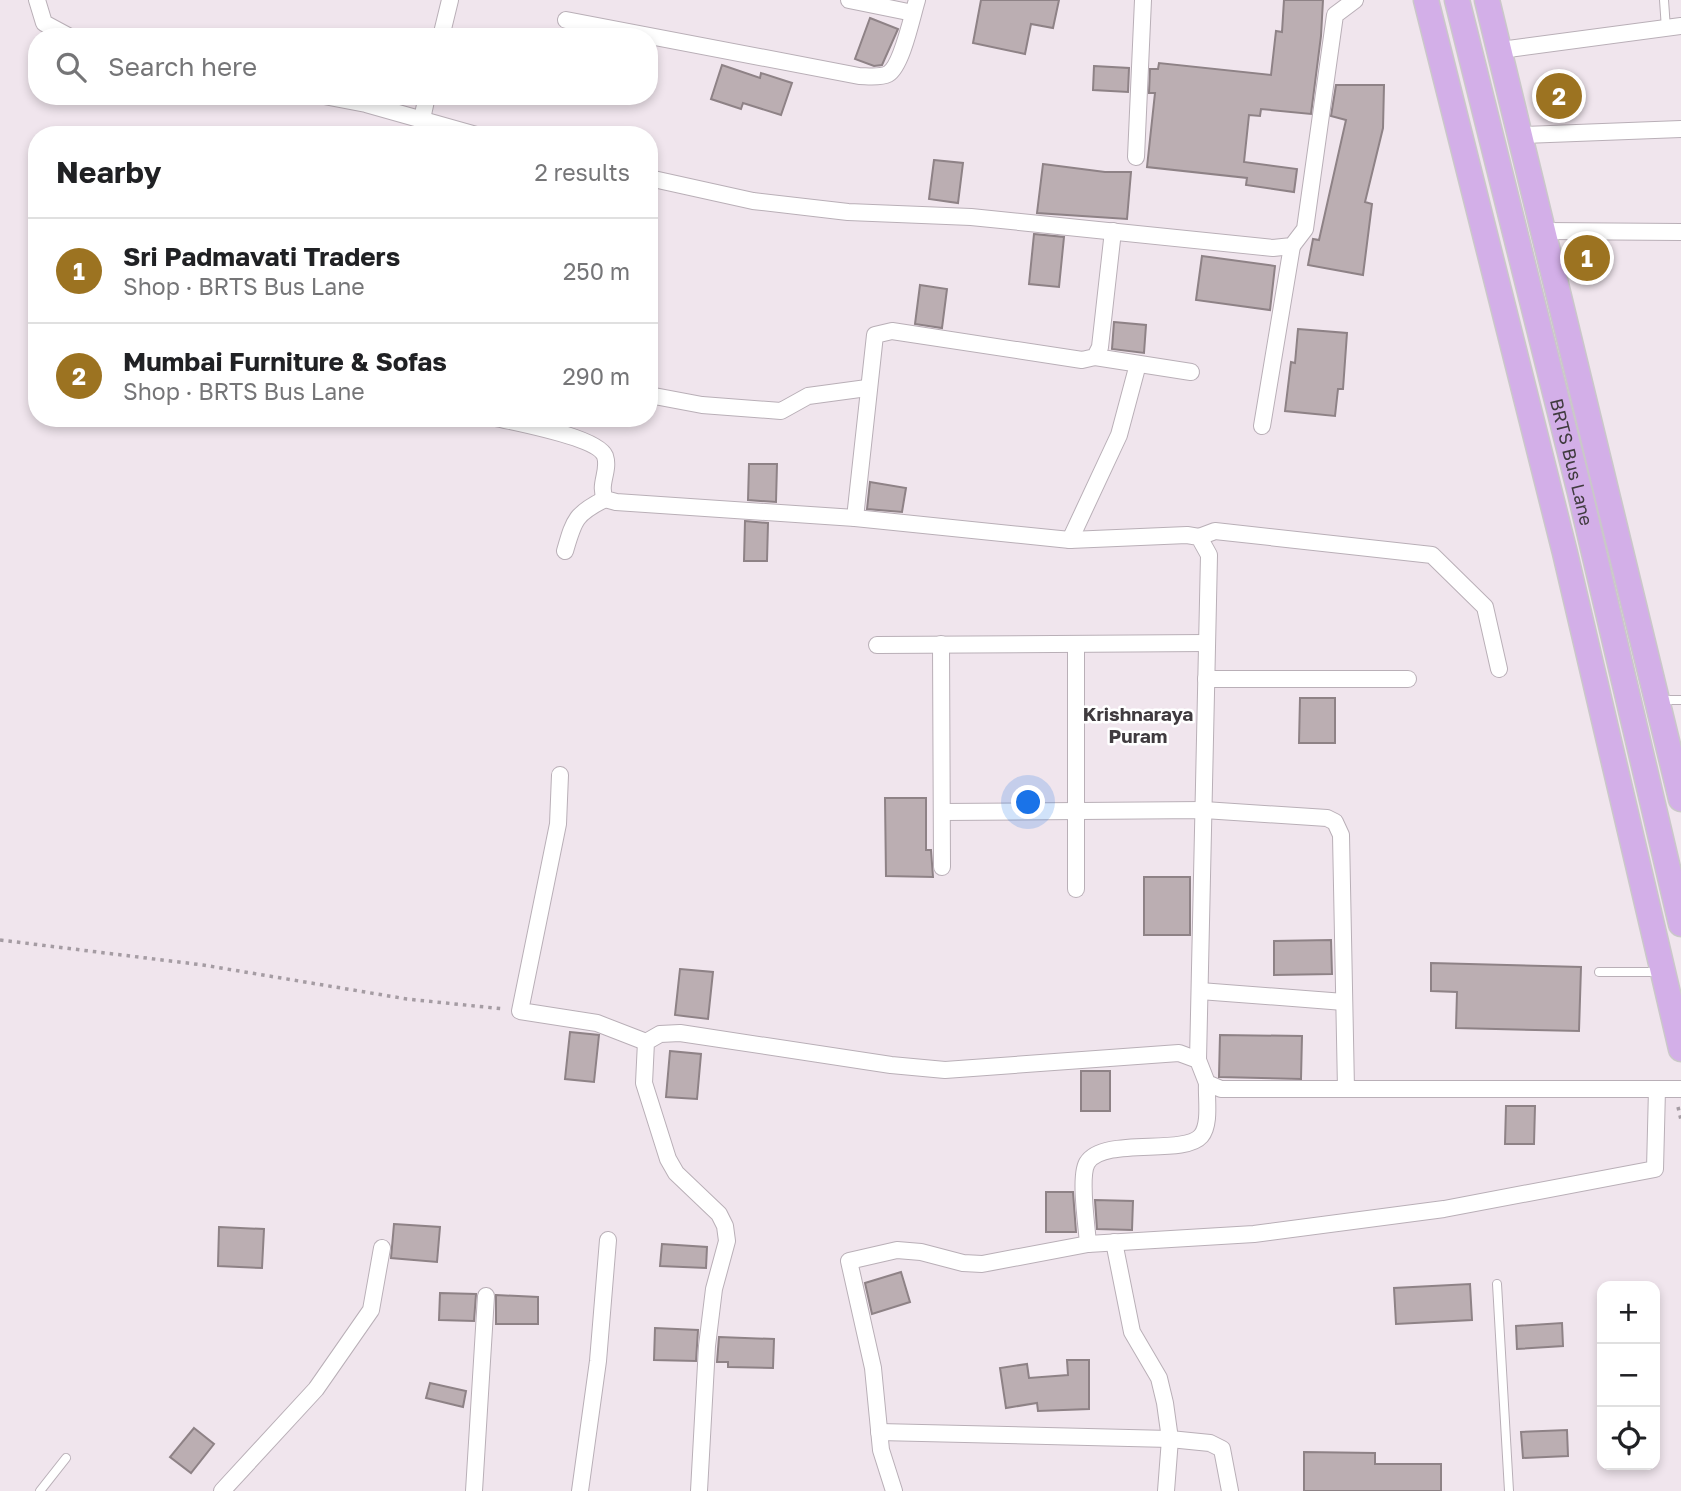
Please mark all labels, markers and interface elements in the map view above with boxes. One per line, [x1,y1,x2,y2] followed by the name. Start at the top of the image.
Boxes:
[28,28,658,105] search box
[52,48,90,86] icon: search
[108,51,257,82] text: Search here
[1536,70,1582,122] pin: 2
[56,154,161,190] text: Nearby
[534,158,630,186] text: 2 results
[1564,232,1610,284] pin: 1
[123,241,400,272] text: Sri Padmavati Traders
[73,257,85,285] text: 1
[563,257,630,285] text: 250 m
[123,272,365,300] text: Shop · BRTS Bus Lane
[123,346,447,377] text: Mumbai Furniture & Sofas
[72,362,86,390] text: 2
[562,362,630,390] text: 290 m
[123,377,365,405] text: Shop · BRTS Bus Lane
[1546,396,1598,528] street label: BRTS Bus Lane
[1083,702,1193,747] district label: Krishnaraya Puram
[1011,785,1045,819] your location
[1597,1281,1660,1470] map controls
[1597,1281,1660,1344] button: +
[1597,1344,1660,1407] button: −
[1597,1407,1660,1470] button: locate

